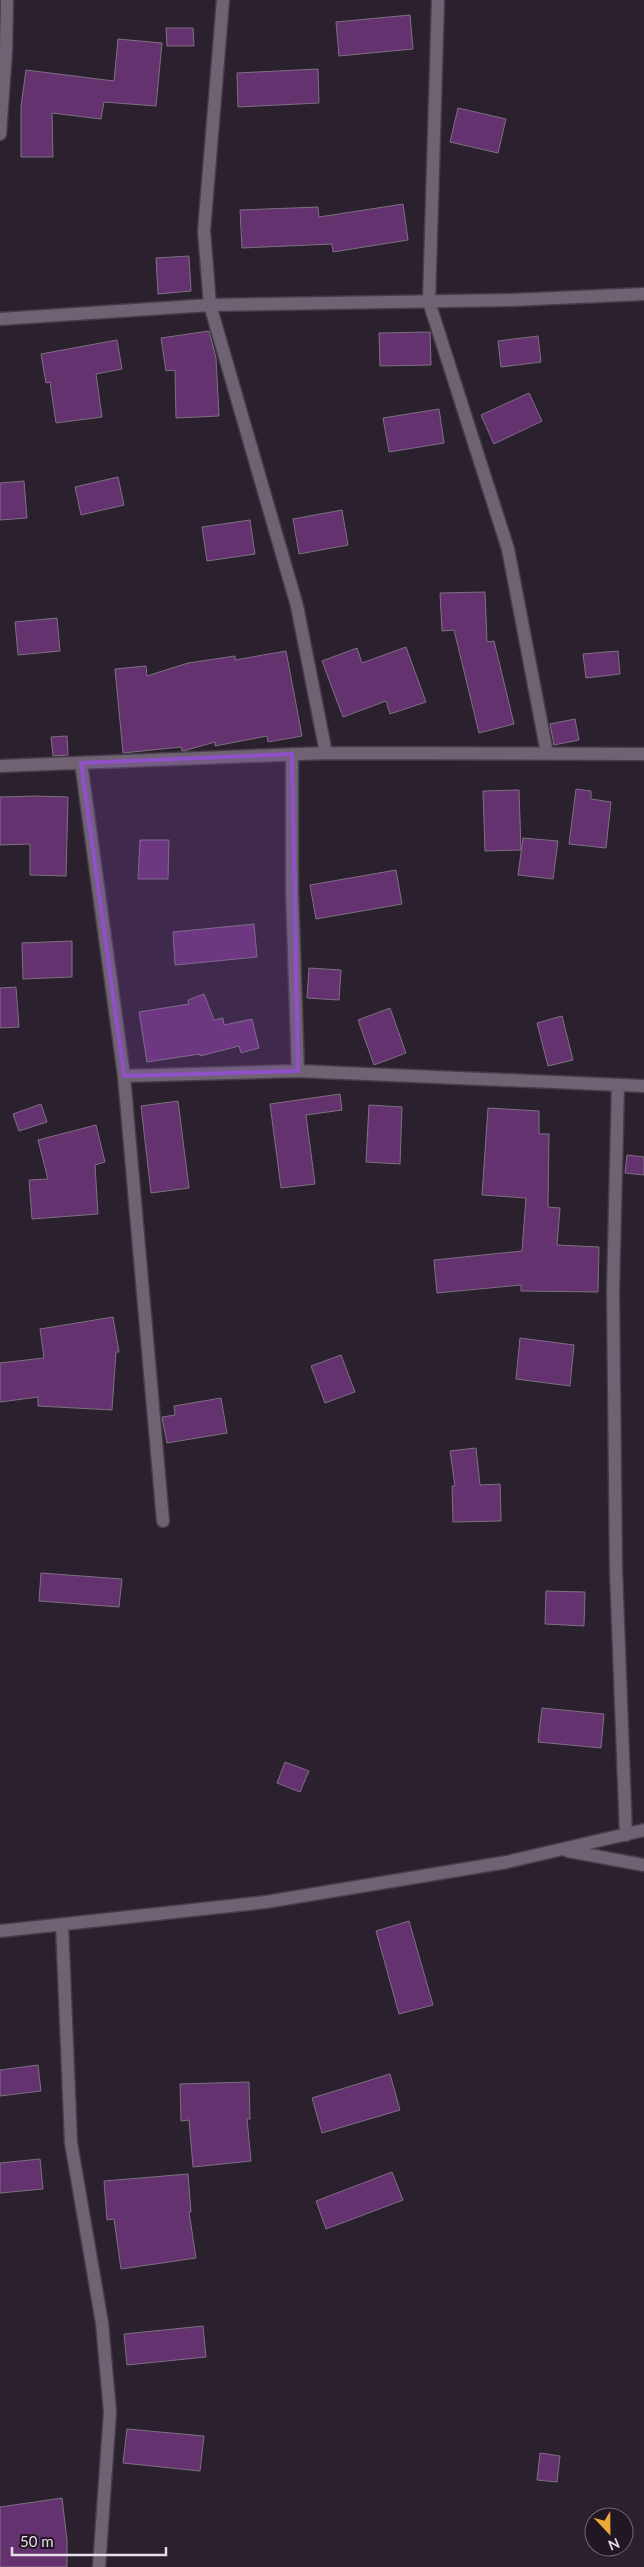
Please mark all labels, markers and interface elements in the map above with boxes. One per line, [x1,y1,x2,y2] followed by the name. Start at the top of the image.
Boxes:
[584,2507,634,2557] north arrow
[12,2524,166,2556] scale bar
[20,2532,54,2550] text: 50 m
[606,2535,622,2554] text: N

